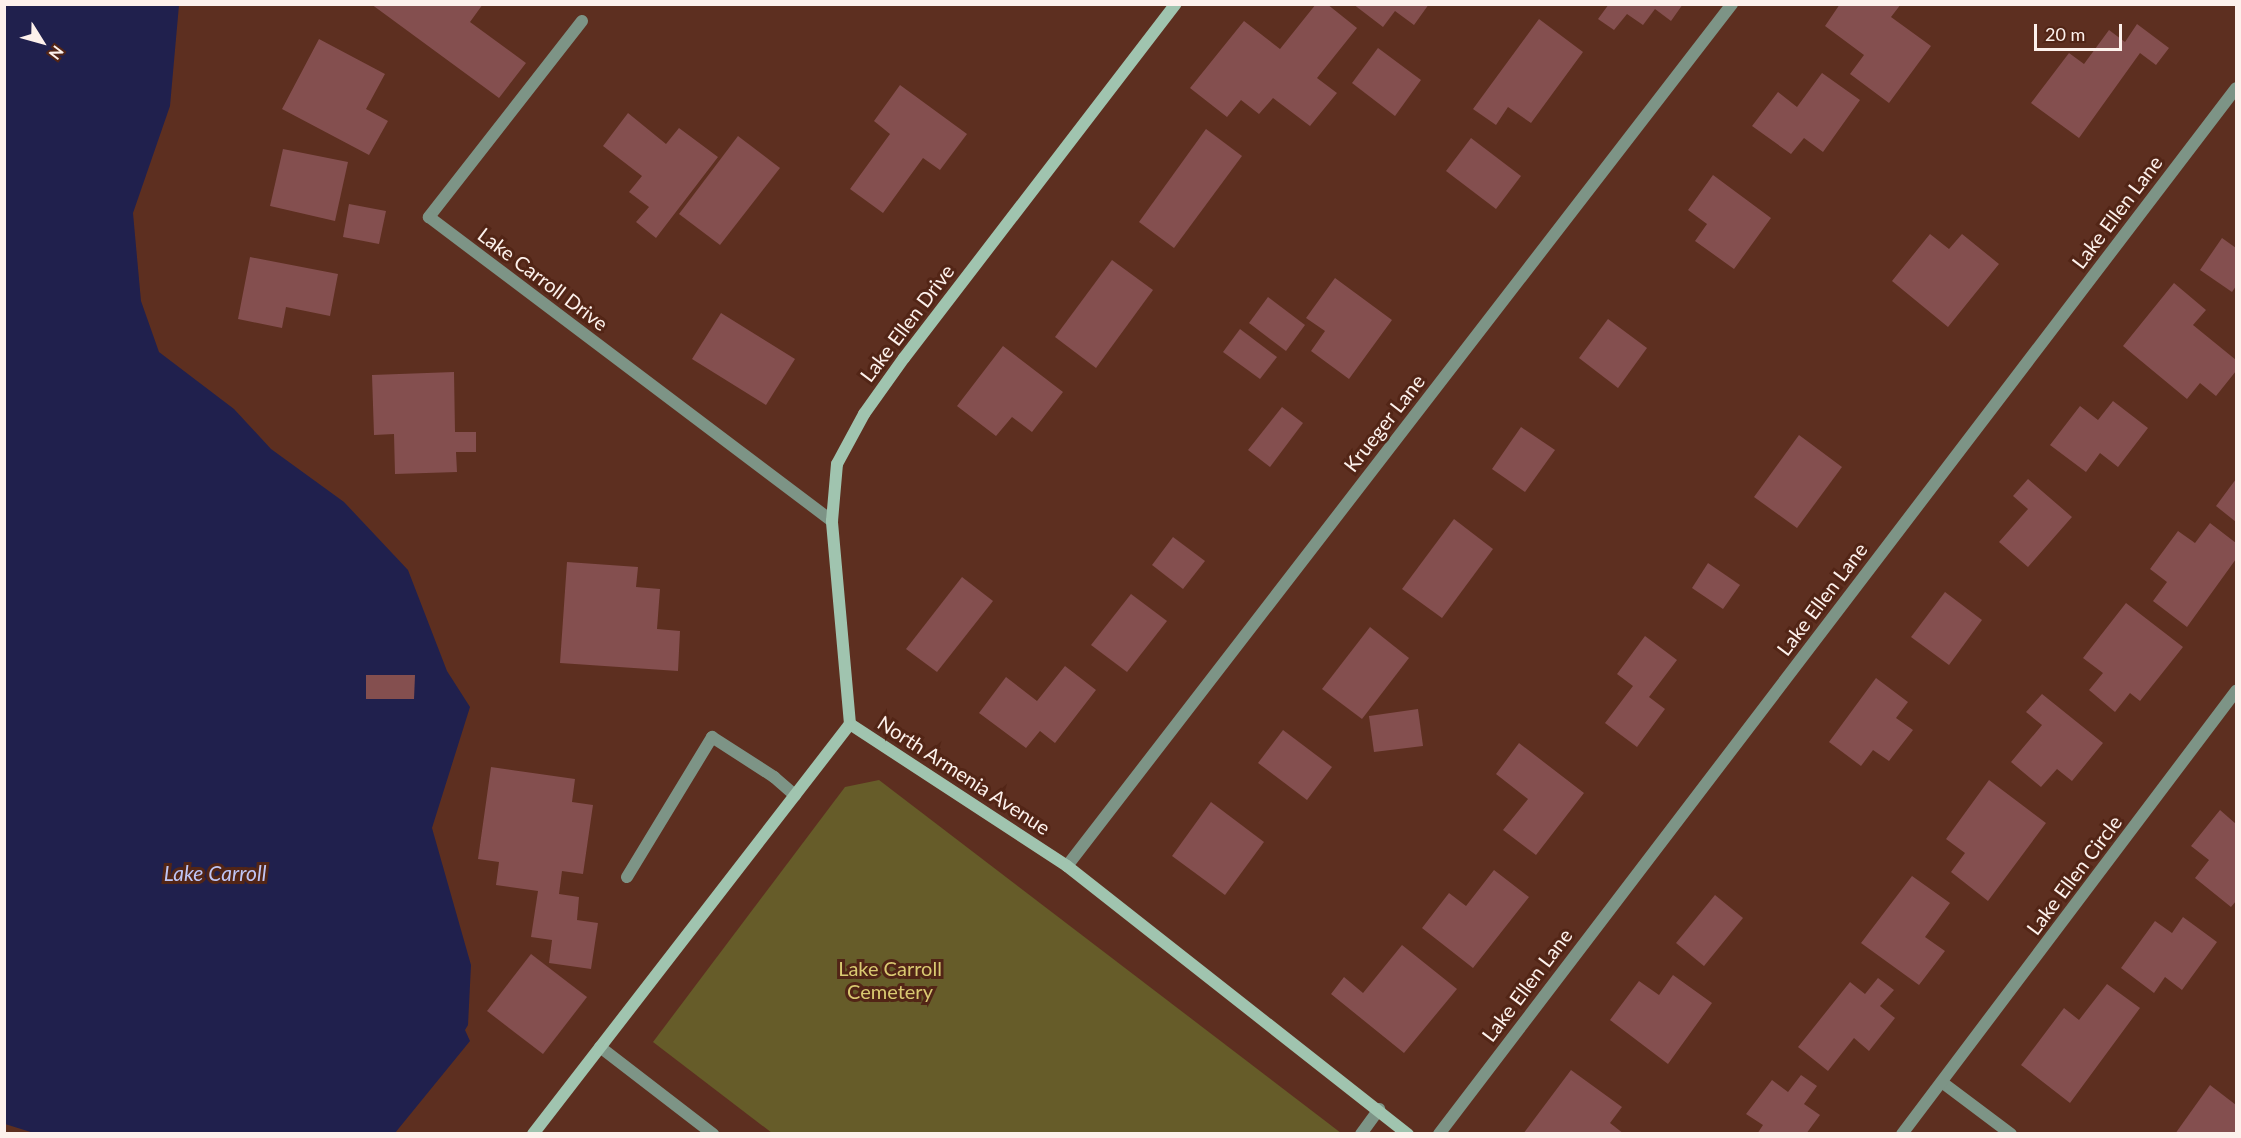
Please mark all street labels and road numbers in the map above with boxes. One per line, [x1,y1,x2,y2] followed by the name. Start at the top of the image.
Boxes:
[2067,151,2167,273] street label: Lake Ellen Lane
[473,222,613,336] street label: Lake Carroll Drive
[855,260,959,386] street label: Lake Ellen Drive
[1338,369,1430,477] street label: Krueger Lane
[1772,538,1872,660] street label: Lake Ellen Lane
[873,710,1055,840] street label: North Armenia Avenue
[2021,811,2127,939] street label: Lake Ellen Circle
[1477,924,1577,1046] street label: Lake Ellen Lane

